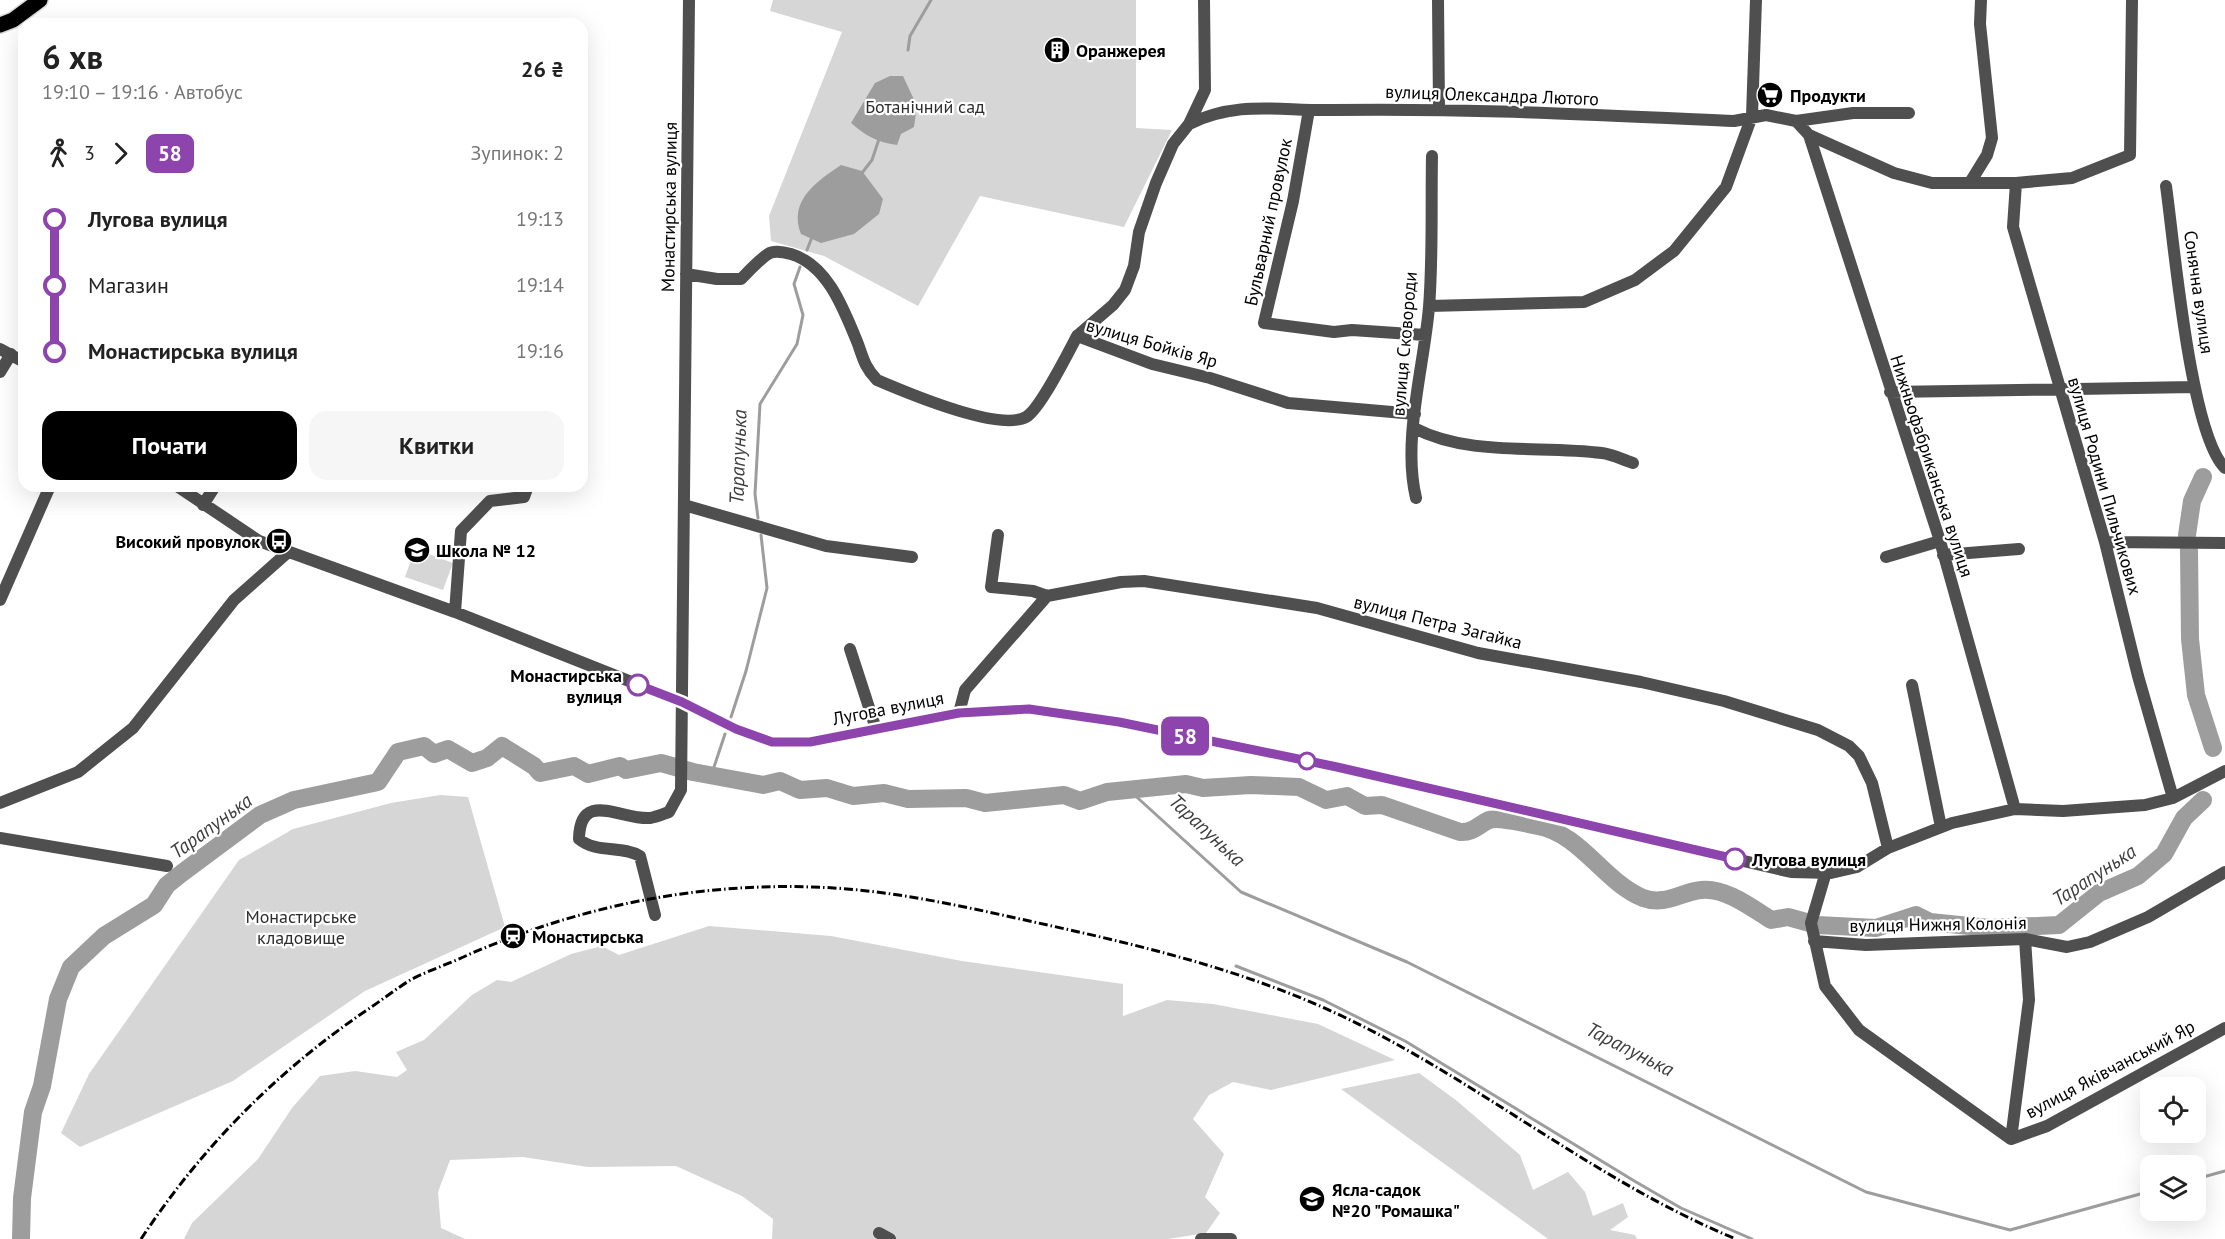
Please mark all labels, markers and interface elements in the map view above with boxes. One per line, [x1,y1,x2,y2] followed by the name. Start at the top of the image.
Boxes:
[42,35,103,78] text: 6 хв
[1042,35,1072,65] building icon: Оранжерея
[1076,39,1166,62] place label: Оранжерея
[521,55,564,83] text: 26 ₴
[42,79,243,105] text: 19:10 – 19:16 · Автобус
[1385,80,1599,110] street label: вулиця Олександра Лютого
[1755,80,1785,110] supermarket icon: Продукти
[1790,84,1866,107] place label: Продукти
[865,95,985,118] park label: Ботанічний сад
[656,122,682,292] street label: Монастирська вулиця
[1239,136,1297,308] street label: Бульварний провулок
[42,137,75,170] icon: walk
[104,137,137,170] icon: forward
[84,140,95,166] text: 3
[158,140,182,167] text: 58
[471,140,564,166] text: Зупинок: 2
[88,205,227,233] text: Лугова вулиця
[516,206,564,232] text: 19:13
[2179,229,2219,355] street label: Сонячна вулиця
[88,271,169,299] text: Магазин
[1386,271,1422,417] street label: вулиця Сковороди
[516,272,564,298] text: 19:14
[1084,313,1220,373] street label: вулиця Бойків Яр
[88,337,298,365] text: Монастирська вулиця
[516,338,564,364] text: 19:16
[1885,352,1979,580] street label: Нижньофабриканська вулиця
[2063,374,2147,598] street label: вулиця Родини Пильчикових
[723,409,753,505] water label: Тарапунька
[42,411,297,480] button: Почати
[309,411,564,480] button: Квитки
[264,526,294,556] bus stop icon: Високий провулок
[115,530,260,553] place label: Високий провулок
[402,535,432,565] school or university icon: Школа № 12
[436,539,536,562] place label: Школа № 12
[1352,590,1524,654] street label: вулиця Петра Загайка
[510,664,622,708] place label: Монастирська вулиця
[627,674,649,696] marker: Монастирська вулиця
[829,686,946,730] street label: Лугова вулиця
[1158,716,1212,756] line badge: 58
[1173,723,1197,750] text: 58
[1298,752,1316,770] unlabelled marker
[165,787,257,864] water label: Тарапунька
[1163,788,1251,872] water label: Тарапунька
[2047,838,2141,912] water label: Тарапунька
[1724,848,1746,870] marker: Лугова вулиця
[1751,848,1866,871] place label: Лугова вулиця
[245,905,357,949] park label: Монастирське кладовище
[1849,911,2027,937] street label: вулиця Нижня Колонія
[498,921,528,951] station icon: Монастирська
[532,925,644,948] place label: Монастирська
[2021,1015,2199,1123] street label: вулиця Яківчанський Яр
[1582,1016,1679,1082] water label: Тарапунька
[2140,1077,2206,1221] map controls
[2140,1077,2206,1143] button: locate
[2140,1155,2206,1221] button: layers
[1332,1178,1460,1222] place label: Ясла-садок №20 "Ромашка"
[1297,1184,1327,1214] school or university icon: Ясла-садок №20 "Ромашка"

